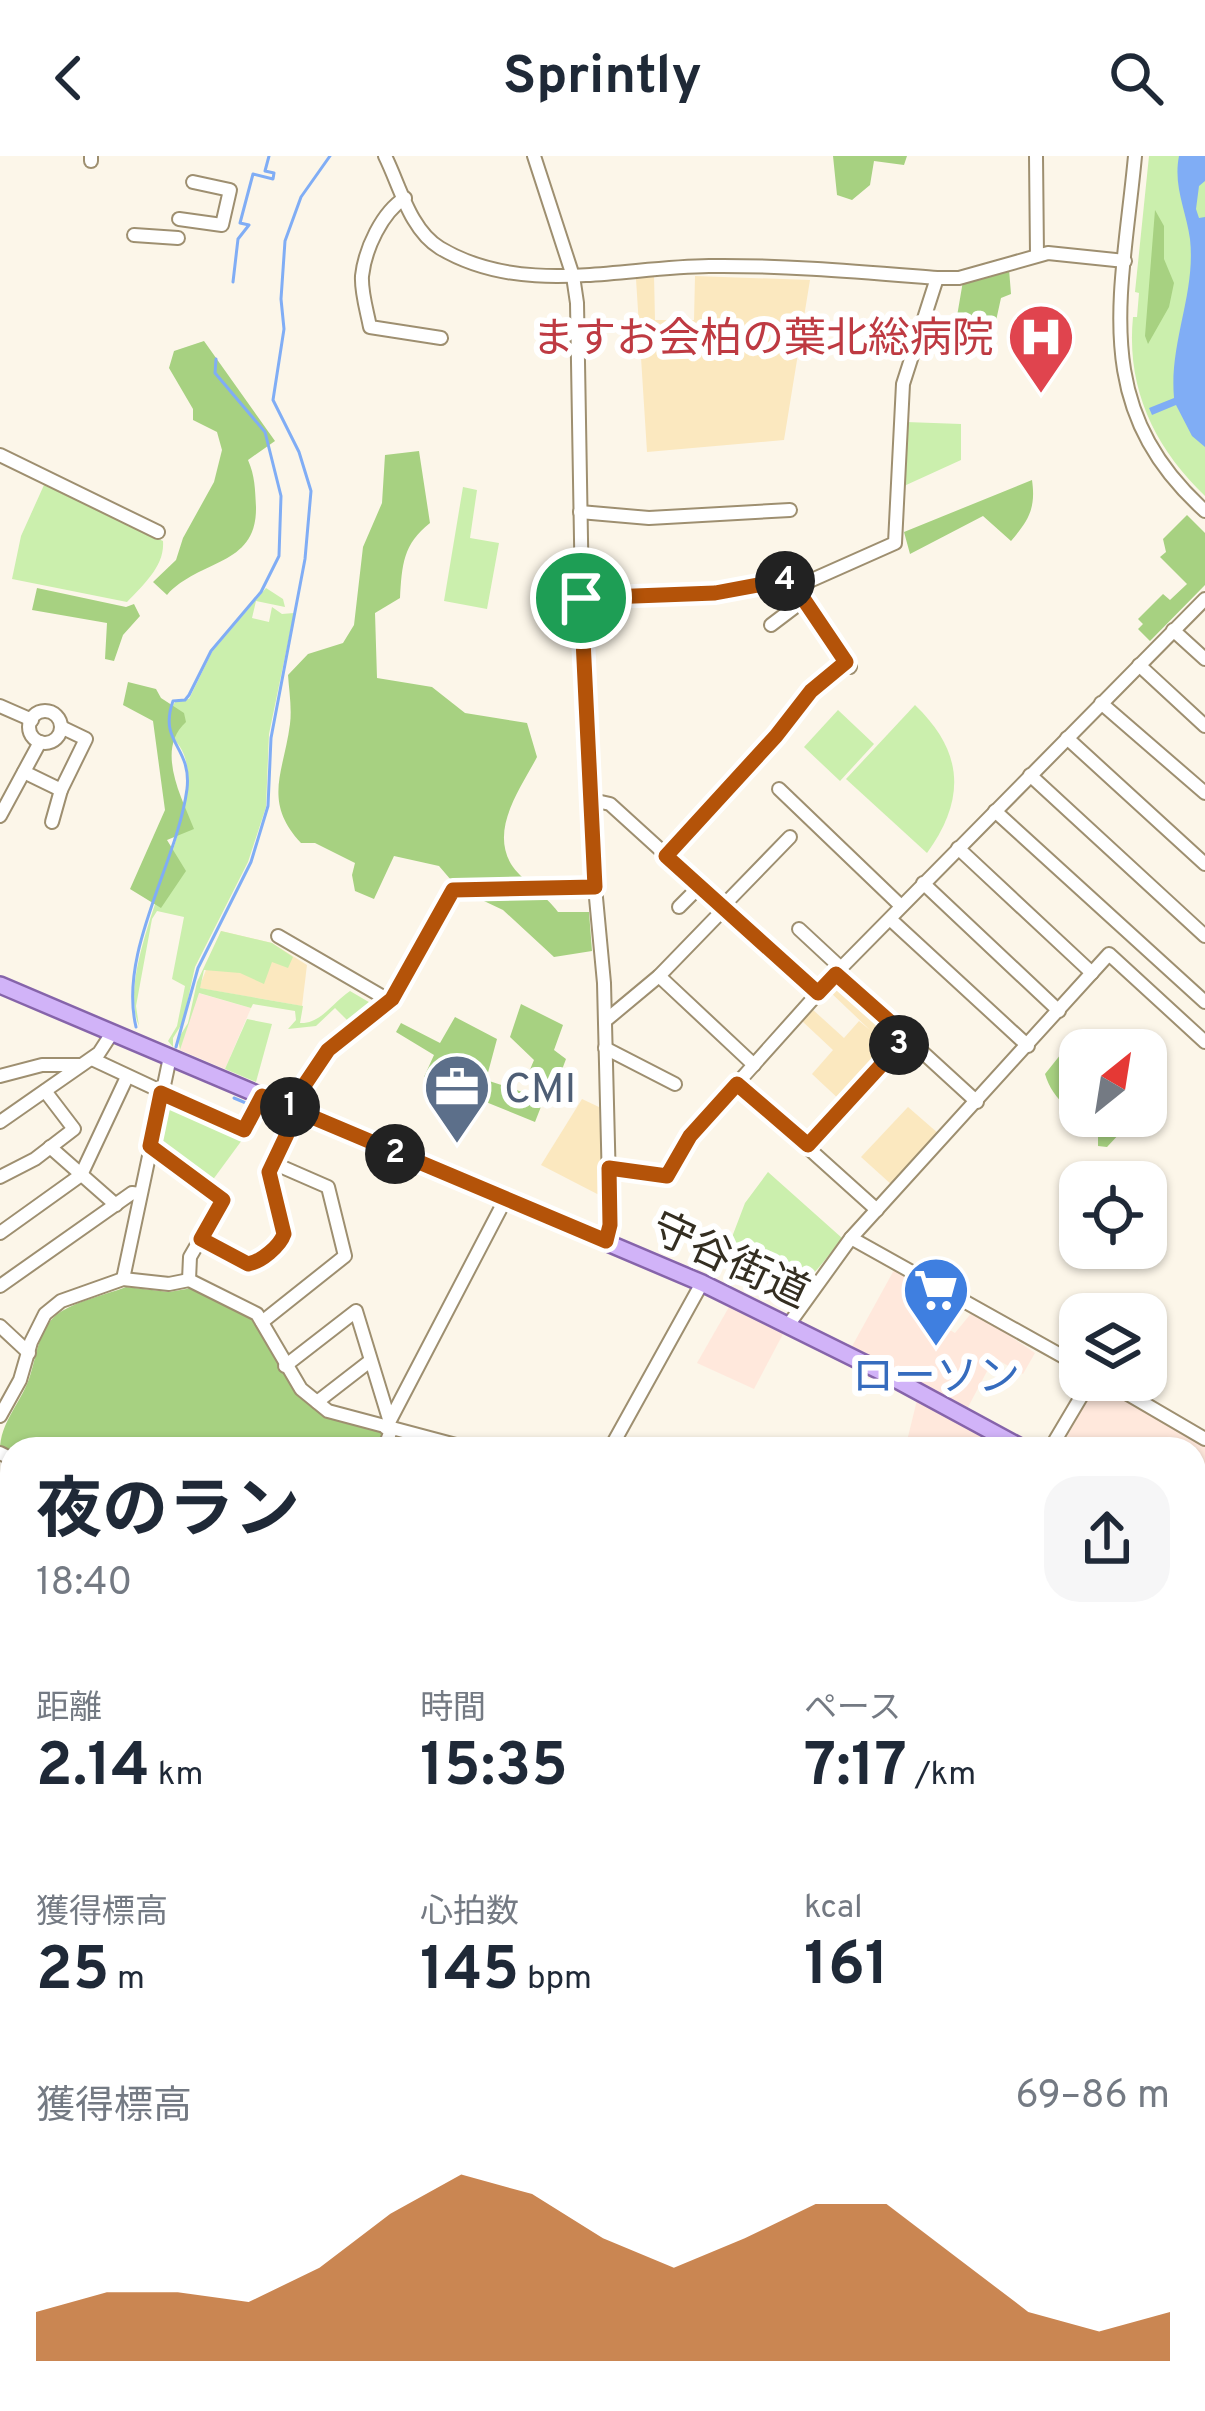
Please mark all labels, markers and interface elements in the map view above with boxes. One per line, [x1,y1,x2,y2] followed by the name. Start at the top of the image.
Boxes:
[503,44,702,113] text: Sprintly
[36,45,102,111] icon: back
[1103,45,1169,111] icon: search
[1006,302,1076,396] hospital icon: ますお会柏の葉北総病院
[532,315,994,368] place label: ますお会柏の葉北総病院
[530,547,632,649] pin
[755,551,815,611] pin: 4
[774,560,796,602] text: 4
[548,565,614,631] icon: arrive
[869,1015,929,1075] pin: 3
[889,1024,909,1066] text: 3
[1059,1029,1167,1137] north arrow
[1059,1029,1167,1401] map controls
[422,1052,492,1146] office icon: CMI
[504,1065,576,1118] place label: CMI
[260,1077,320,1137] pin: 1
[283,1086,297,1128] text: 1
[365,1124,425,1184] pin: 2
[385,1133,405,1175] text: 2
[1059,1161,1167,1269] button: locate
[642,1204,816,1323] street label: 守谷街道
[901,1255,971,1349] supermarket icon: ローソン
[1059,1293,1167,1401] button: layers
[852,1353,1020,1406] place label: ローソン
[36,1473,300,1556] text: 夜のラン
[1044,1476,1170,1602] button: share
[36,1560,132,1609] text: 18:40
[36,1689,102,1731] text: 距離
[420,1689,486,1731] text: 時間
[804,1689,901,1731] text: ペース
[36,1731,150,1807] text: 2.14
[420,1731,568,1807] text: 15:35
[804,1731,907,1807] text: 7:17
[150,1755,203,1797] text: km
[907,1755,976,1797] text: /km
[804,1888,863,1930] text: kcal
[36,1893,168,1935] text: 獲得標高
[420,1893,519,1935] text: 心拍数
[804,1930,889,2006] text: 161
[36,1935,109,2011] text: 25
[420,1935,519,2011] text: 145
[109,1959,145,2001] text: m
[519,1959,592,2001] text: bpm
[1016,2073,1170,2122] text: 69–86 m
[36,2084,192,2133] text: 獲得標高

